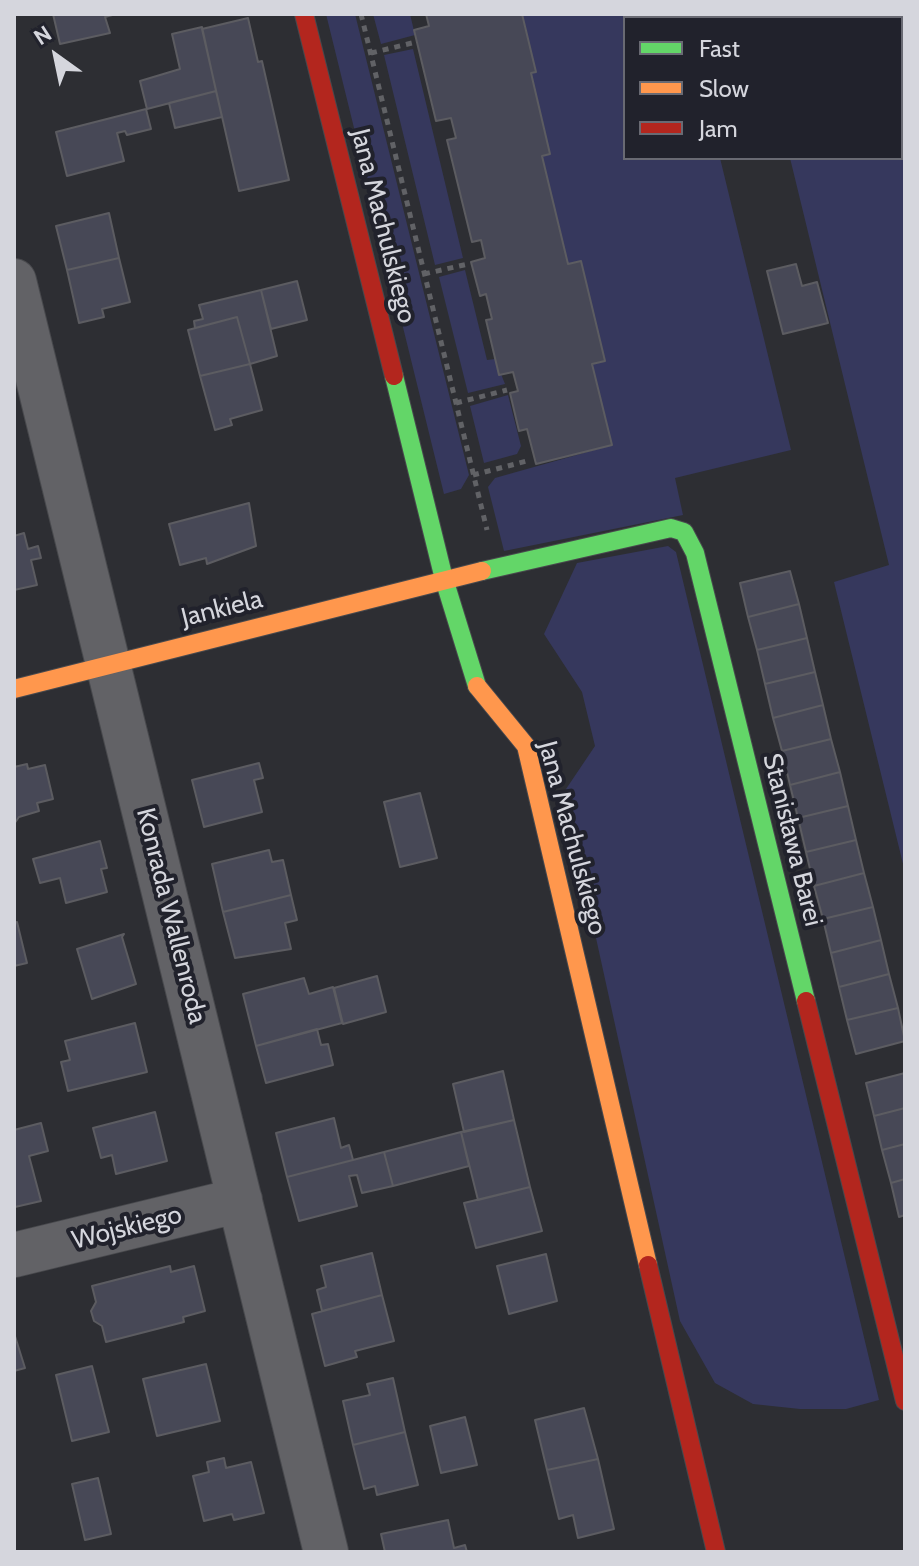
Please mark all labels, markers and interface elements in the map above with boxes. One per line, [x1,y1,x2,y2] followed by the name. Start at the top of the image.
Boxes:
[16,16,96,96] north arrow
[623,16,903,160] legend
[29,20,57,51] text: N
[699,34,740,63] text: Fast
[699,74,749,103] text: Slow
[699,114,737,143] text: Jam
[344,126,422,326] street label: Jana Machulskiego
[178,584,266,634] street label: Jankiela
[531,738,613,938] street label: Jana Machulskiego
[755,750,829,930] street label: Stanisława Barei
[129,805,213,1027] street label: Konrada Wallenroda
[69,1199,185,1257] street label: Wojskiego

